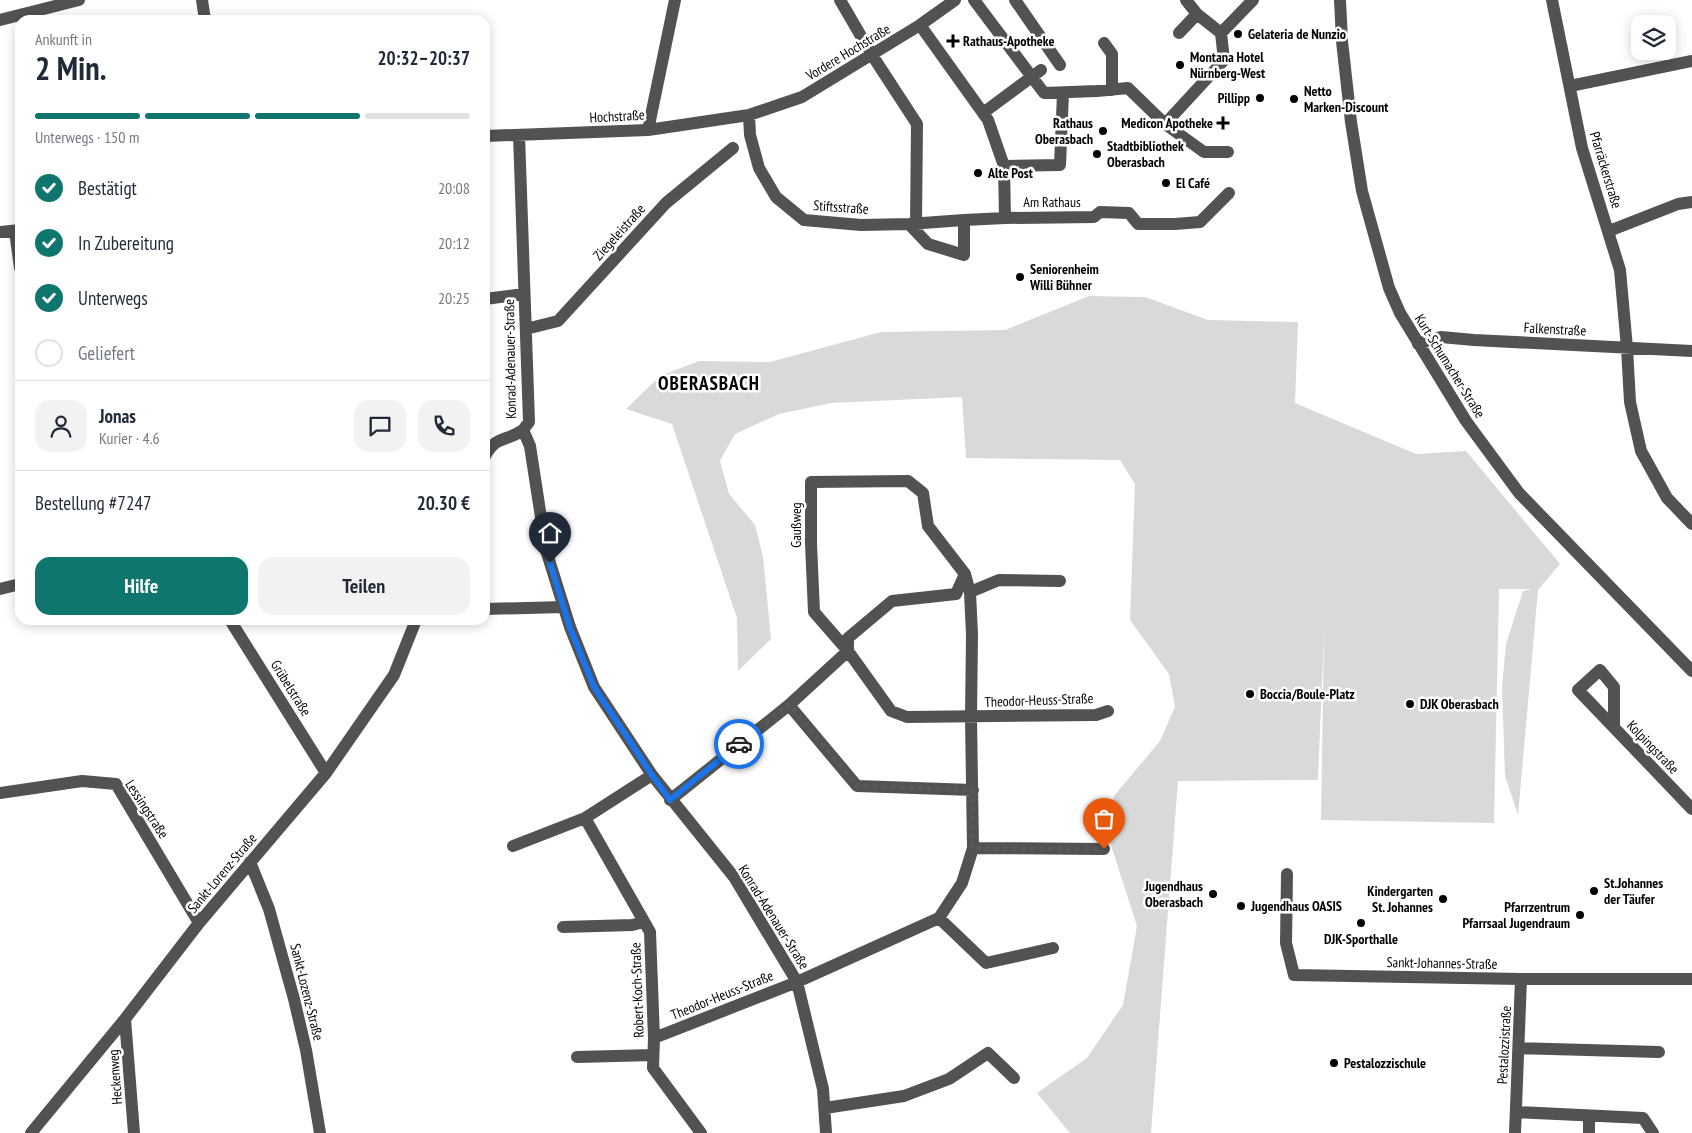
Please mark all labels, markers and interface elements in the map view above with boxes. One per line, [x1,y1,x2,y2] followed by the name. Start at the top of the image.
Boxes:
[1631,15,1676,60] map controls
[1631,15,1676,60] button: layers
[802,20,894,85] street label: Vordere Hochstraße
[1248,25,1346,43] place label: Gelateria de Nunzio
[1232,28,1244,40] marker: Gelateria de Nunzio
[35,29,92,49] text: Ankunft in
[963,32,1054,50] place label: Rathaus-Apotheke
[947,35,959,47] marker: Rathaus-Apotheke
[377,46,470,70] text: 20:32–20:37
[35,47,106,89] text: 2 Min.
[1190,48,1265,82] place label: Montana Hotel Nürnberg-West
[1174,59,1186,71] marker: Montana Hotel Nürnberg-West
[1304,82,1388,116] place label: Netto Marken-Discount
[1218,89,1250,107] place label: Pillipp
[1254,92,1266,104] marker: Pillipp
[1288,93,1300,105] marker: Netto Marken-Discount
[589,106,645,126] street label: Hochstraße
[1035,114,1093,148] place label: Rathaus Oberasbach
[1121,114,1213,132] place label: Medicon Apotheke
[1217,117,1229,129] marker: Medicon Apotheke
[1097,125,1109,137] marker: Rathaus Oberasbach
[35,127,139,147] text: Unterwegs · 150 m
[1586,129,1626,211] street label: Pfarräckerstraße
[1107,137,1184,171] place label: Stadtbibliothek Oberasbach
[1091,148,1103,160] marker: Stadtbibliothek Oberasbach
[987,164,1033,182] place label: Alte Post
[972,167,984,179] marker: Alte Post
[35,174,63,202] icon: check
[1176,174,1210,192] place label: El Café
[78,176,137,200] text: Bestätigt
[1160,177,1172,189] marker: El Café
[438,178,470,198] text: 20:08
[1023,193,1081,211] street label: Am Rathaus
[813,196,870,218] street label: Stiftsstraße
[589,200,649,264] street label: Ziegeleistraße
[35,229,63,257] icon: check
[78,231,174,255] text: In Zubereitung
[438,233,470,253] text: 20:12
[1029,260,1099,294] place label: Seniorenheim Willi Bühner
[1014,271,1026,283] marker: Seniorenheim Willi Bühner
[35,284,63,312] icon: check
[78,286,148,310] text: Unterwegs
[438,288,470,308] text: 20:25
[500,299,520,419] street label: Konrad-Adenauer-Straße
[1411,311,1489,421] street label: Kurt-Schumacher-Straße
[1523,318,1587,340] street label: Falkenstraße
[78,341,135,365] text: Geliefert
[658,371,760,395] district label: OBERASBACH
[35,400,87,452] button: person
[354,400,406,452] button: chat
[418,400,470,452] button: phone
[99,404,136,428] text: Jonas
[99,428,160,448] text: Kurier · 4.6
[35,491,152,515] text: Bestellung #7247
[417,491,470,515] text: 20.30 €
[787,502,805,548] street label: Gaußweg
[529,512,571,563] pin
[536,519,564,547] icon: home
[35,557,248,615] button: Hilfe
[258,557,470,615] button: Teilen
[267,657,315,719] street label: Grübelstraße
[1260,685,1355,703] place label: Boccia/Boule-Platz
[1244,688,1256,700] marker: Boccia/Boule-Platz
[984,689,1094,711] street label: Theodor-Heuss-Straße
[1420,695,1499,713] place label: DJK Oberasbach
[1404,698,1416,710] marker: DJK Oberasbach
[1623,716,1683,778] street label: Kolpingstraße
[714,719,764,769] courier
[725,730,753,758] icon: car
[121,776,173,842] street label: Lessingstraße
[1083,798,1125,849] pin
[1090,805,1118,833] icon: bag
[183,829,261,916] street label: Sankt-Lorenz-Straße
[735,861,814,973] street label: Konrad-Adenauer-Straße
[1604,874,1663,908] place label: St.Johannes der Täufer
[1144,877,1203,911] place label: Jugendhaus Oberasbach
[1367,882,1433,916] place label: Kindergarten St. Johannes
[1588,885,1600,897] marker: St.Johannes der Täufer
[1207,888,1219,900] marker: Jugendhaus Oberasbach
[1437,893,1449,905] marker: Kindergarten St. Johannes
[1250,897,1342,915] place label: Jugendhaus OASIS
[1462,898,1570,932] place label: Pfarrzentrum Pfarrsaal Jugendraum
[1235,900,1247,912] marker: Jugendhaus OASIS
[1574,909,1586,921] marker: Pfarrzentrum Pfarrsaal Jugendraum
[1355,917,1367,929] marker: DJK-Sporthalle
[1324,930,1398,948] place label: DJK-Sporthalle
[286,942,328,1043] street label: Sankt-Lozenz-Straße
[626,942,648,1038] street label: Robert-Koch-Straße
[1386,953,1498,973] street label: Sankt-Johannes-Straße
[668,966,776,1024] street label: Theodor-Heuss-Straße
[1493,1005,1515,1085] street label: Pestalozzistraße
[104,1049,126,1105] street label: Heckenweg
[1344,1054,1426,1072] place label: Pestalozzischule
[1328,1057,1340,1069] marker: Pestalozzischule

